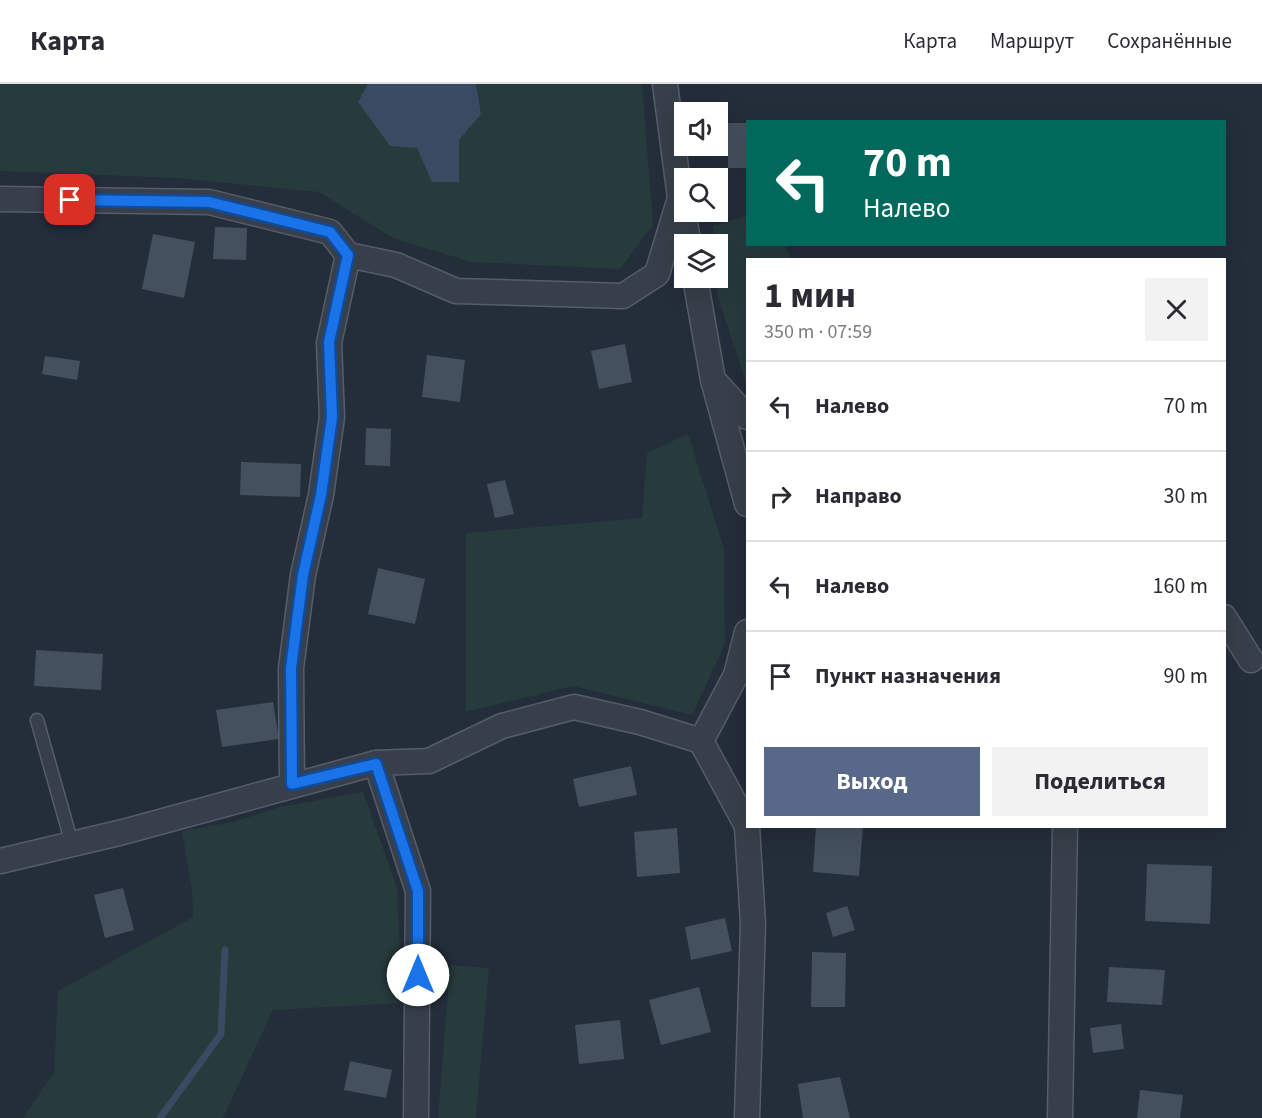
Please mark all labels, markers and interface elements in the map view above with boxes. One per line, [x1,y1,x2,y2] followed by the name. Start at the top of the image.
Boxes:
[30,21,105,61] text: Карта
[903,26,957,56] text: Карта
[990,26,1074,56] text: Маршрут
[1107,26,1232,56] text: Сохранённые
[674,102,728,288] map controls
[674,102,728,156] button: sound
[863,133,952,193] text: 70 m
[764,144,842,222] icon: left
[674,168,728,222] button: search
[44,174,95,225] pin
[53,183,86,216] icon: arrive
[863,189,950,228] text: Налево
[674,234,728,288] button: layers
[764,270,856,321] text: 1 мин
[1145,278,1208,341] button: close
[764,318,872,346] text: 350 m · 07:59
[764,390,797,423] icon: left
[815,390,889,422] text: Налево
[1163,390,1208,422] text: 70 m
[764,480,797,513] icon: right
[815,480,902,512] text: Направо
[1163,480,1208,512] text: 30 m
[764,570,797,603] icon: left
[815,570,889,602] text: Налево
[1153,570,1208,602] text: 160 m
[764,660,797,693] icon: arrive
[815,660,1001,692] text: Пункт назначения
[1163,660,1208,692] text: 90 m
[764,747,980,816] button: Выход
[992,747,1208,816] button: Поделиться
[386,943,450,1007] position arrow

